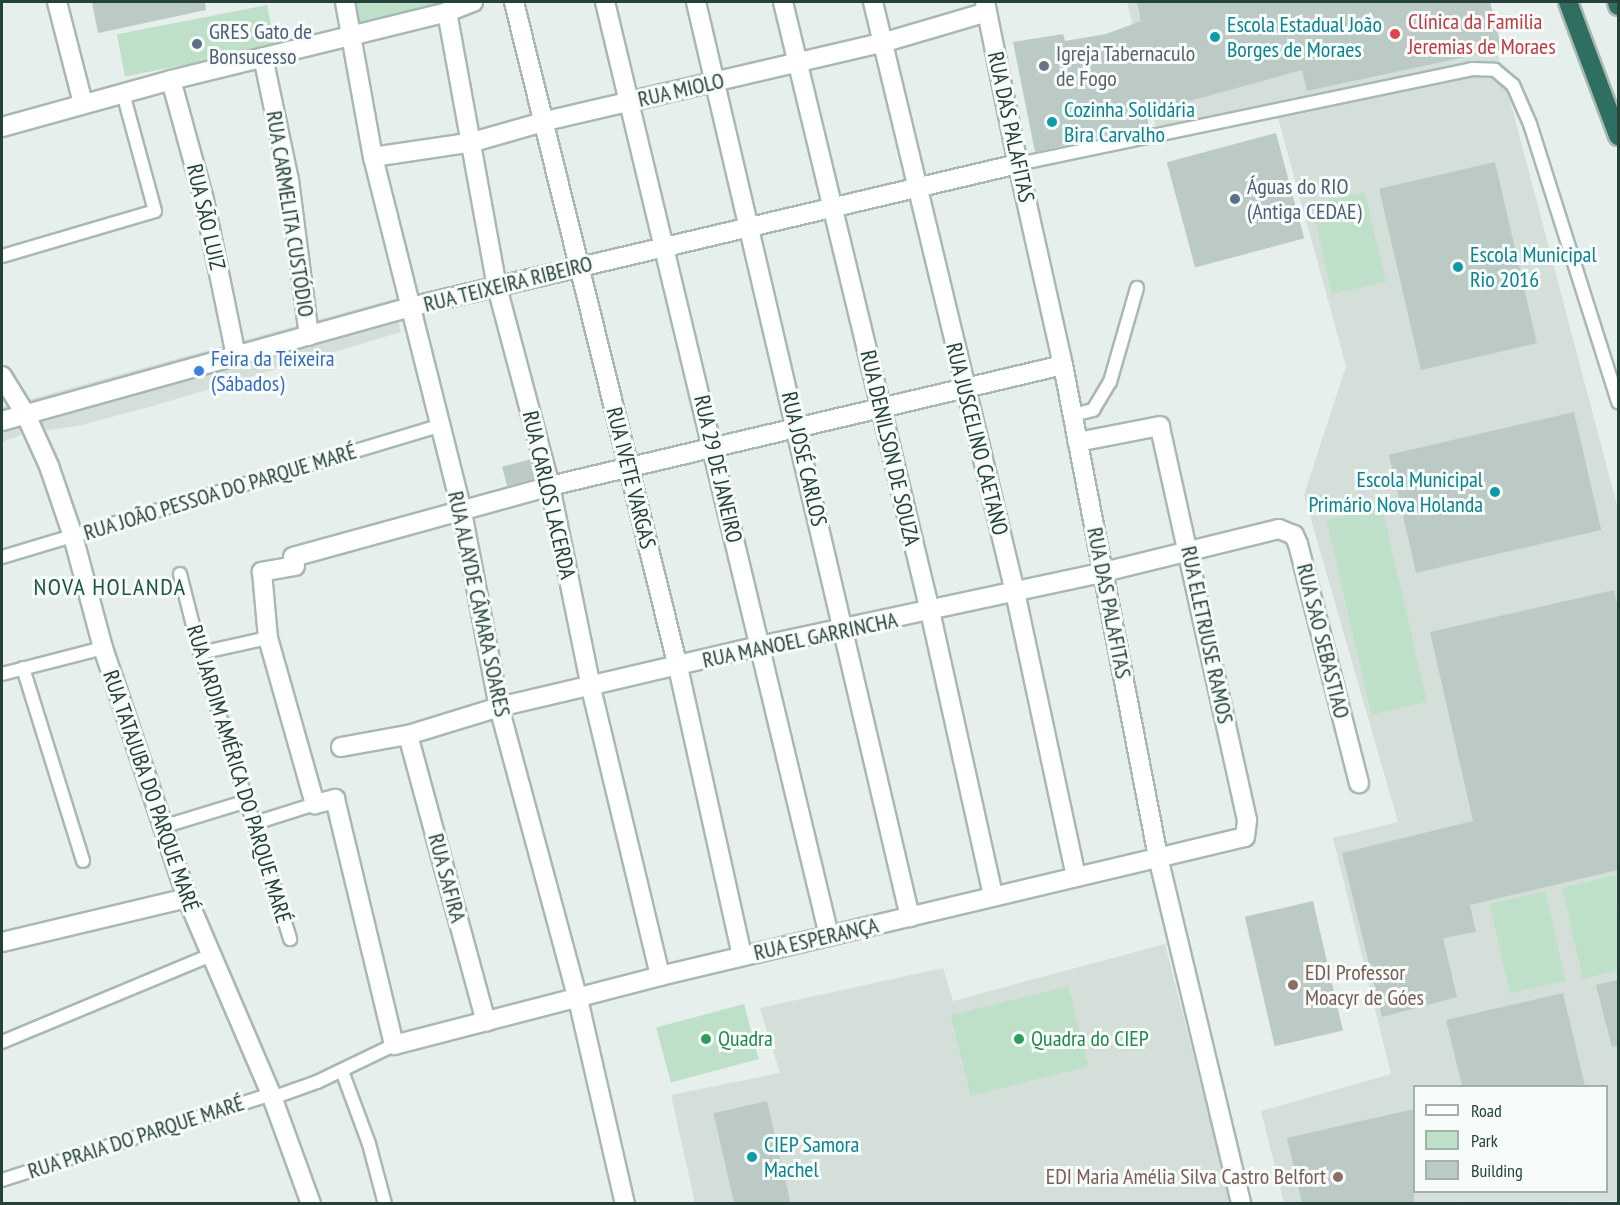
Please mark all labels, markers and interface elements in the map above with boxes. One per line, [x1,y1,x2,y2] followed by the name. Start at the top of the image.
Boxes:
[1408,8,1556,60] place label: Clínica da Familia Jeremias de Moraes
[1227,11,1382,62] place label: Escola Estadual João Borges de Moraes
[209,18,312,70] place label: GRES Gato de Bonsucesso
[1386,25,1404,43] marker: Clínica da Familia Jeremias de Moraes
[1208,30,1222,44] marker: Escola Estadual João Borges de Moraes
[190,37,204,51] marker: GRES Gato de Bonsucesso
[1056,40,1196,92] place label: Igreja Tabernaculo de Fogo
[982,49,1040,205] street label: RUA DAS PALAFITAS
[1037,59,1051,73] marker: Igreja Tabernaculo de Fogo
[635,67,727,113] street label: RUA MIOLO
[1064,96,1195,148] place label: Cozinha Solidária Bira Carvalho
[261,108,319,320] street label: RUA CARMELITA CUSTÓDIO
[1045,115,1059,129] marker: Cozinha Solidária Bira Carvalho
[181,161,231,273] street label: RUA SÃO LUIZ
[1247,173,1362,224] place label: Águas do RIO (Antiga CEDAE)
[1228,192,1242,206] marker: Águas do RIO (Antiga CEDAE)
[1470,241,1597,292] place label: Escola Municipal Rio 2016
[420,250,596,318] street label: RUA TEIXEIRA RIBEIRO
[1451,260,1465,274] marker: Escola Municipal Rio 2016
[940,340,1014,538] street label: RUA JUSCELINO CAETANO
[211,345,335,396] place label: Feira da Teixeira (Sábados)
[855,347,925,549] street label: RUA DENILSON DE SOUZA
[192,364,206,378] marker: Feira da Teixeira (Sábados)
[776,389,832,529] street label: RUA JOSÉ CARLOS
[688,392,748,546] street label: RUA 29 DE JANEIRO
[601,404,661,552] street label: RUA IVETE VARGAS
[517,408,581,582] street label: RUA CARLOS LACERDA
[80,438,360,546] street label: RUA JOÃO PESSOA DO PARQUE MARÉ
[1308,466,1483,518] place label: Escola Municipal Primário Nova Holanda
[1488,485,1502,499] marker: Escola Municipal Primário Nova Holanda
[442,488,516,720] street label: RUA ALAYDE CÂMARA SOARES
[1081,525,1137,681] street label: RUA DAS PALAFITAS
[1175,543,1239,727] street label: RUA ELETRJUSE RAMOS
[1291,561,1355,721] street label: RUA SAO SEBASTIAO
[33,573,187,601] district label: NOVA HOLANDA
[699,606,901,674] street label: RUA MANOEL GARRINCHA
[181,621,297,927] street label: RUA JARDIM AMÉRICA DO PARQUE MARÉ
[97,666,205,916] street label: RUA TATAJUBA DO PARQUE MARÉ
[422,830,472,926] street label: RUA SAFIRA
[751,912,881,966] street label: RUA ESPERANÇA
[1305,959,1424,1010] place label: EDI Professor Moacyr de Góes
[1286,978,1300,992] marker: EDI Professor Moacyr de Góes
[718,1026,773,1052] place label: Quadra
[1031,1026,1149,1052] place label: Quadra do CIEP
[699,1032,713,1046] marker: Quadra
[1012,1032,1026,1046] marker: Quadra do CIEP
[1413,1085,1608,1193] legend
[24,1089,248,1185] street label: RUA PRAIA DO PARQUE MARÉ
[1471,1099,1502,1122] text: Road
[1471,1129,1498,1152] text: Park
[764,1131,860,1182] place label: CIEP Samora Machel
[745,1150,759,1164] marker: CIEP Samora Machel
[1471,1159,1523,1182] text: Building
[1045,1164,1326,1190] place label: EDI Maria Amélia Silva Castro Belfort
[1331,1170,1345,1184] marker: EDI Maria Amélia Silva Castro Belfort

